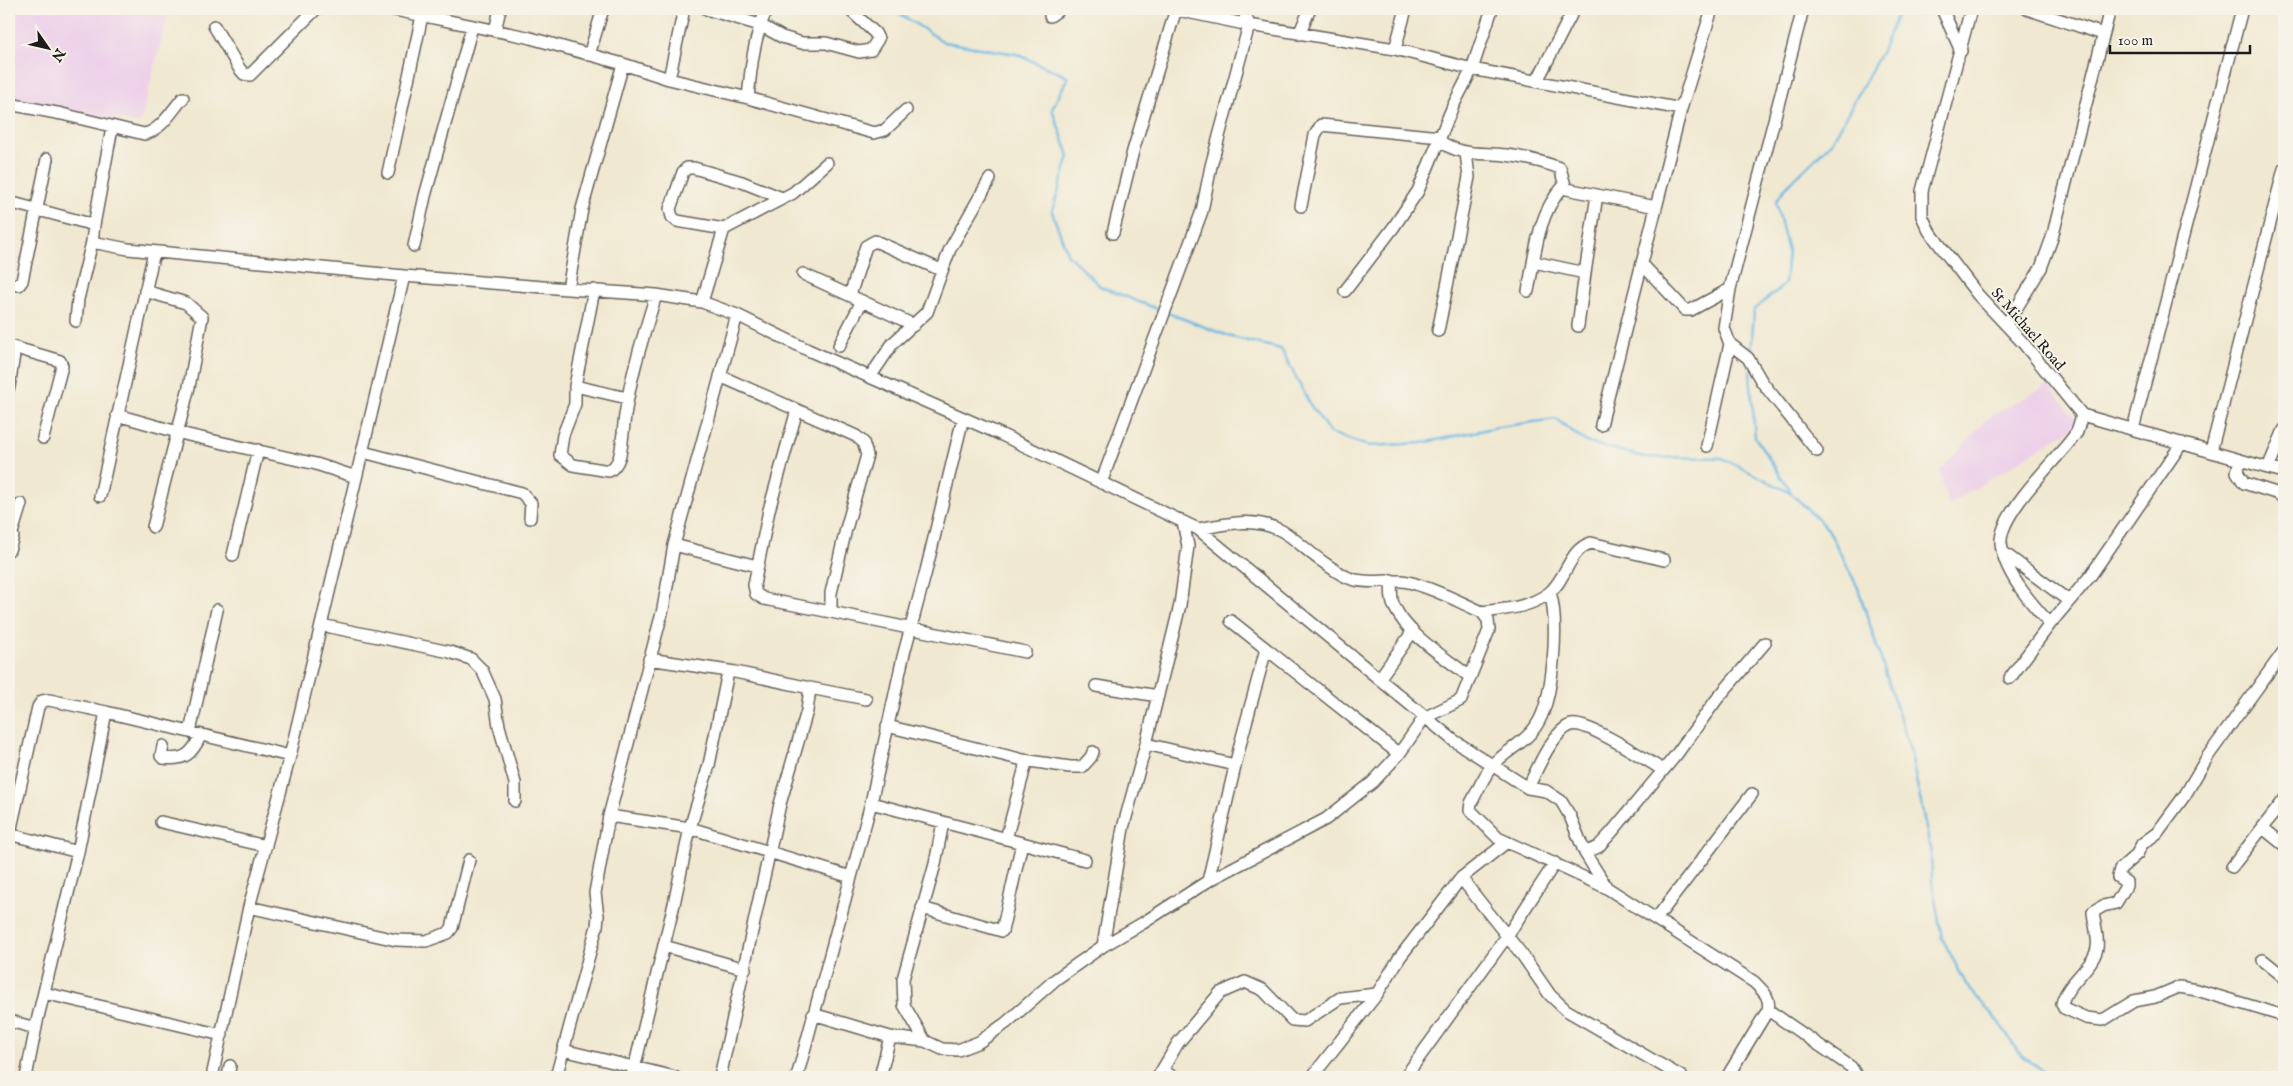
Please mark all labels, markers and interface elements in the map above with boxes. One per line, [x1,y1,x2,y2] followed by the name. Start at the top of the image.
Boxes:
[22,22,72,72] north arrow
[2110,22,2250,54] scale bar
[2118,31,2154,50] text: 100 m
[47,44,69,65] text: N
[1987,284,2070,375] street label: St Michael Road

